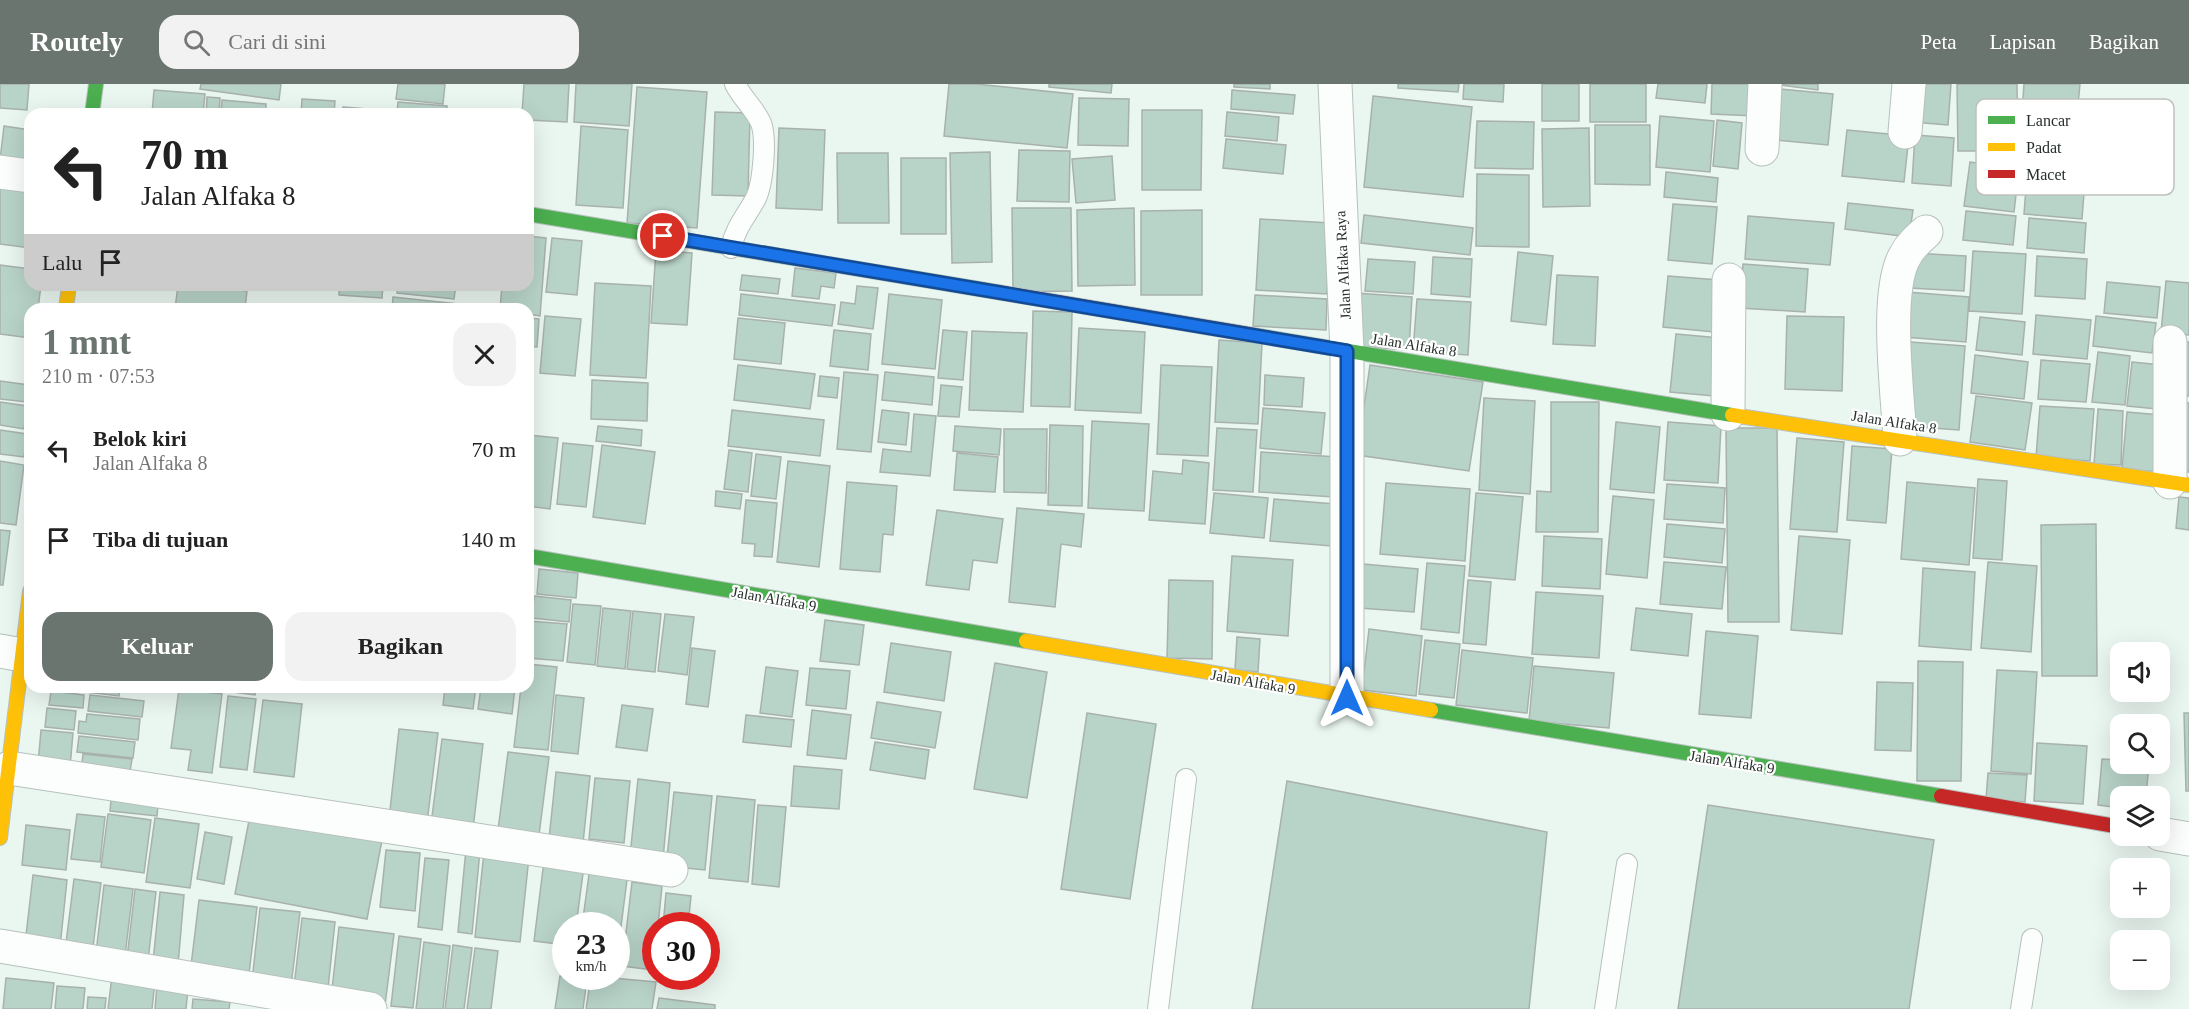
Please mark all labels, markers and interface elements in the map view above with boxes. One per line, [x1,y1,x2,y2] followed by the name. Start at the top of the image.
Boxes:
[159,15,579,69] search box
[30,26,123,57] text: Routely
[180,26,213,59] icon: search
[228,29,326,54] text: Cari di sini
[1920,30,1957,54] text: Peta
[1990,30,2056,54] text: Lapisan
[2089,30,2159,54] text: Bagikan
[1976,99,2174,195] legend
[2026,112,2071,129] text: Lancar
[42,132,120,210] icon: left
[141,132,229,178] text: 70 m
[2026,139,2062,156] text: Padat
[2026,166,2067,183] text: Macet
[141,181,295,211] text: Jalan Alfaka 8
[637,210,688,261] pin
[1332,210,1354,320] street label: Jalan Alfaka Raya
[646,219,679,252] icon: arrive
[94,246,127,279] icon: arrive
[42,250,82,275] text: Lalu
[42,322,131,362] text: 1 mnt
[453,323,516,386] button: close
[1370,330,1458,360] street label: Jalan Alfaka 8
[42,365,155,387] text: 210 m · 07:53
[1850,407,1938,437] street label: Jalan Alfaka 8
[93,426,187,451] text: Belok kiri
[42,434,75,467] icon: left
[471,437,516,462] text: 70 m
[93,452,207,474] text: Jalan Alfaka 8
[42,524,75,557] icon: arrive
[93,527,228,552] text: Tiba di tujuan
[460,527,516,552] text: 140 m
[730,584,818,614] street label: Jalan Alfaka 9
[42,612,273,681] button: Keluar
[285,612,516,681] button: Bagikan
[2110,642,2170,990] map controls
[2110,642,2170,702] button: sound
[1315,666,1379,730] position arrow
[1209,667,1297,697] street label: Jalan Alfaka 9
[2110,714,2170,774] button: search
[1688,747,1776,777] street label: Jalan Alfaka 9
[2110,786,2170,846] button: layers
[2110,858,2170,918] button: +
[642,912,720,990] speed limit sign: 30
[576,927,606,960] text: 23
[2110,930,2170,990] button: −
[576,958,606,974] text: km/h

